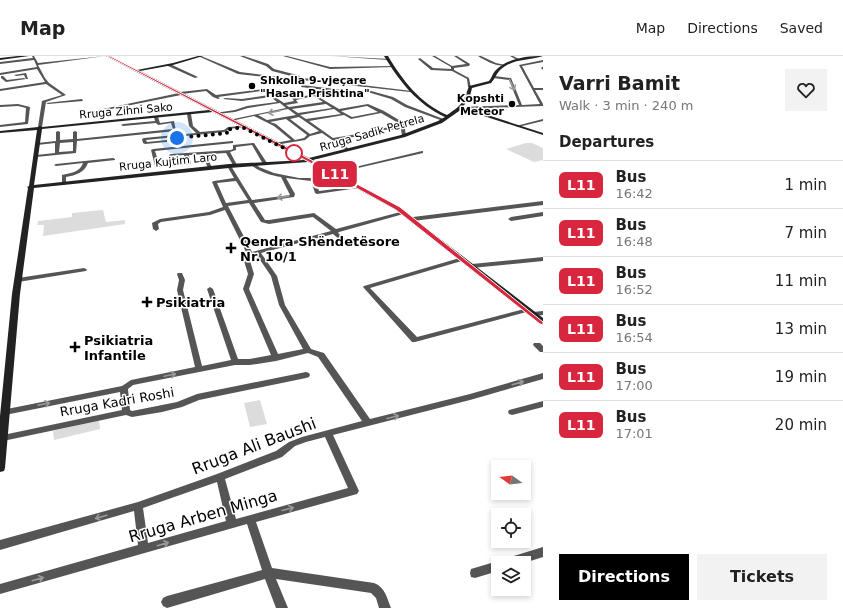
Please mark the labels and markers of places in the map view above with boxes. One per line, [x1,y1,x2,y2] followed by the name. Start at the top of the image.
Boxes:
[260,74,370,100] place label: Shkolla 9-vjeçare "Hasan Prishtina"
[247,81,257,91] marker: Shkolla 9-vjeçare "Hasan Prishtina"
[457,92,505,118] place label: Kopshti Meteor
[507,99,517,109] marker: Kopshti Meteor
[285,144,303,162] unlabelled marker
[240,234,400,264] place label: Qendra Shëndetësore Nr. 10/1
[225,242,237,254] marker: Qendra Shëndetësore Nr. 10/1
[156,295,225,310] place label: Psikiatria
[141,296,153,308] marker: Psikiatria
[84,333,153,363] place label: Psikiatria Infantile
[69,341,81,353] marker: Psikiatria Infantile

